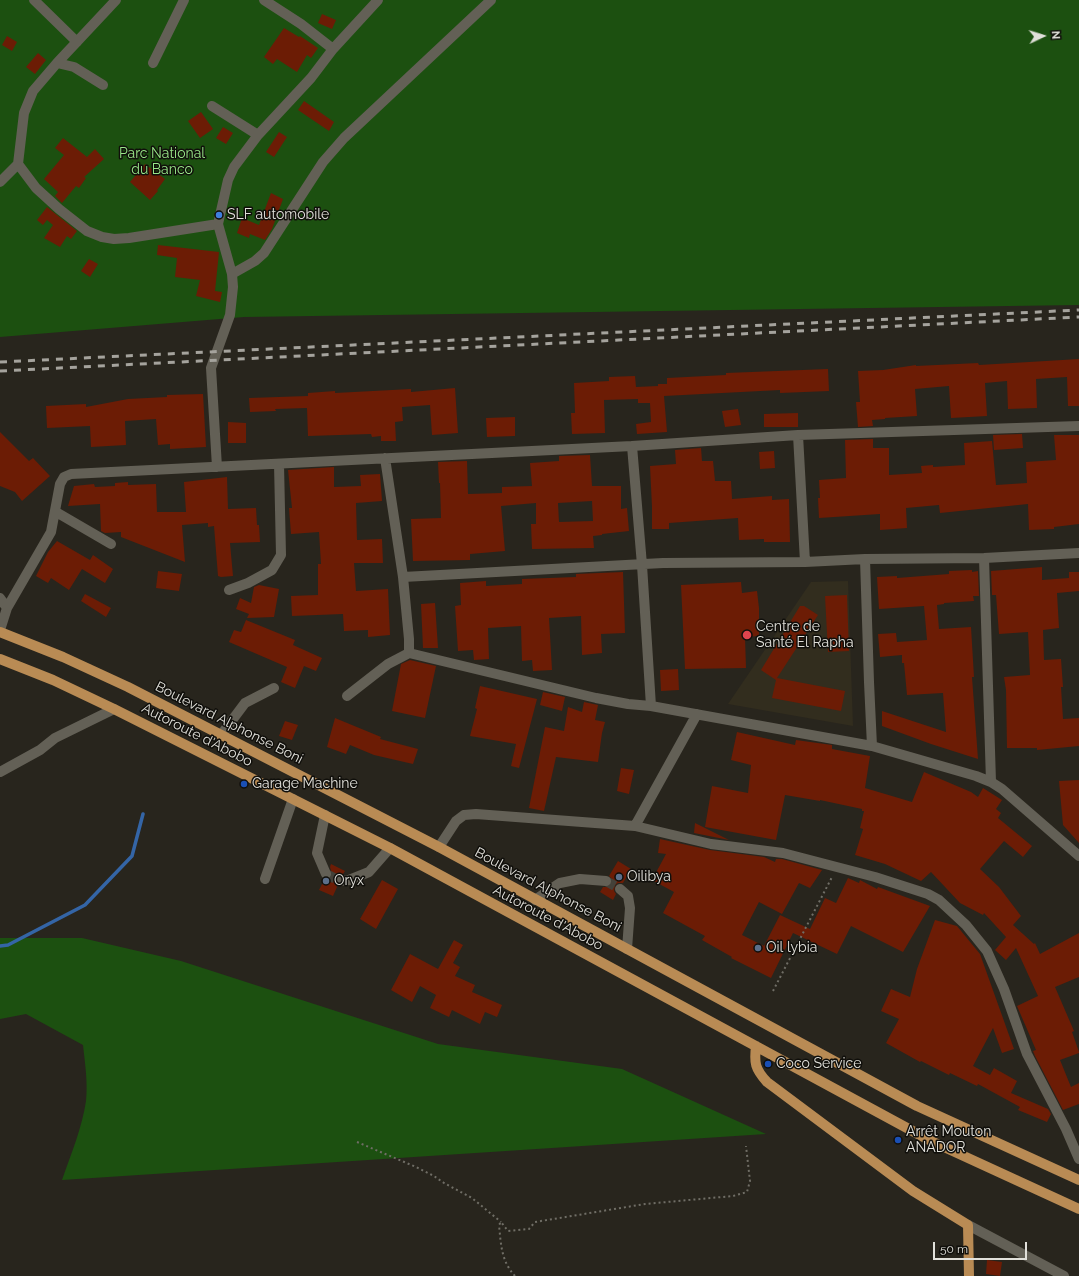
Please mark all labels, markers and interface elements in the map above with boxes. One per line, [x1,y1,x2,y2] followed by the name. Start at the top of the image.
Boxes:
[1023,16,1063,56] north arrow
[1049,30,1062,40] text: N
[119,146,205,178] park label: Parc National du Banco
[227,207,329,223] place label: SLF automobile
[214,210,224,220] marker: SLF automobile
[756,619,854,652] place label: Centre de Santé El Rapha
[741,629,753,641] marker: Centre de Santé El Rapha
[152,678,306,768] street label: Boulevard Alphonse Boni
[139,700,255,770] street label: Autoroute d'Abobo
[252,776,358,792] place label: Garage Machine
[239,779,249,789] marker: Garage Machine
[472,844,624,936] street label: Boulevard Alphonse Boni
[627,869,671,885] place label: Oilibya
[614,872,624,882] marker: Oilibya
[334,873,364,889] place label: Oryx
[321,876,331,886] marker: Oryx
[490,882,606,954] street label: Autoroute d'Abobo
[766,940,817,956] place label: Oil lybia
[753,943,763,953] marker: Oil lybia
[776,1056,861,1072] place label: Coco Service
[763,1059,773,1069] marker: Coco Service
[906,1124,991,1156] place label: Arrêt Mouton ANADOR
[893,1135,903,1145] marker: Arrêt Mouton ANADOR
[935,1234,1029,1260] scale bar
[940,1242,968,1256] text: 50 m

